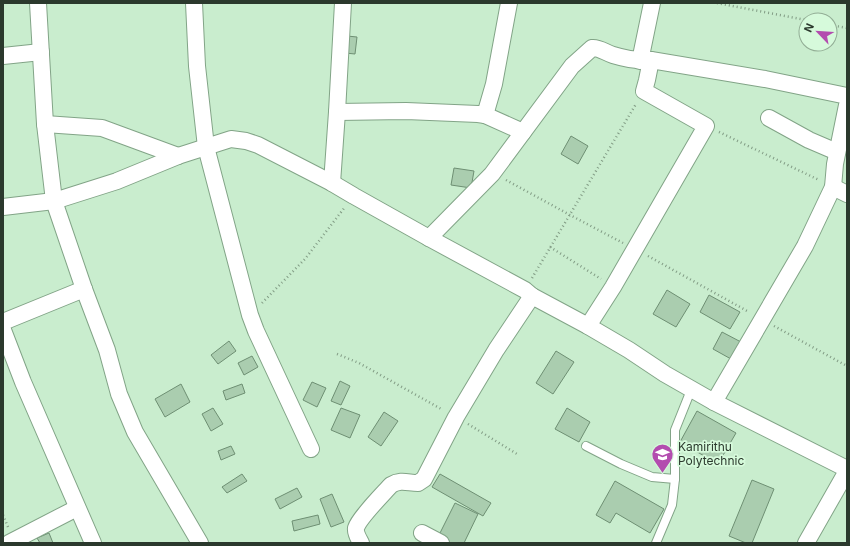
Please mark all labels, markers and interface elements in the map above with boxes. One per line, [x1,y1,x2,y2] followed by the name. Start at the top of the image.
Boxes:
[798,12,838,52] north arrow
[801,21,817,35] text: N
[678,439,744,468] place label: Kamirithu Polytechnic
[649,441,675,474] school or university icon: Kamirithu Polytechnic

